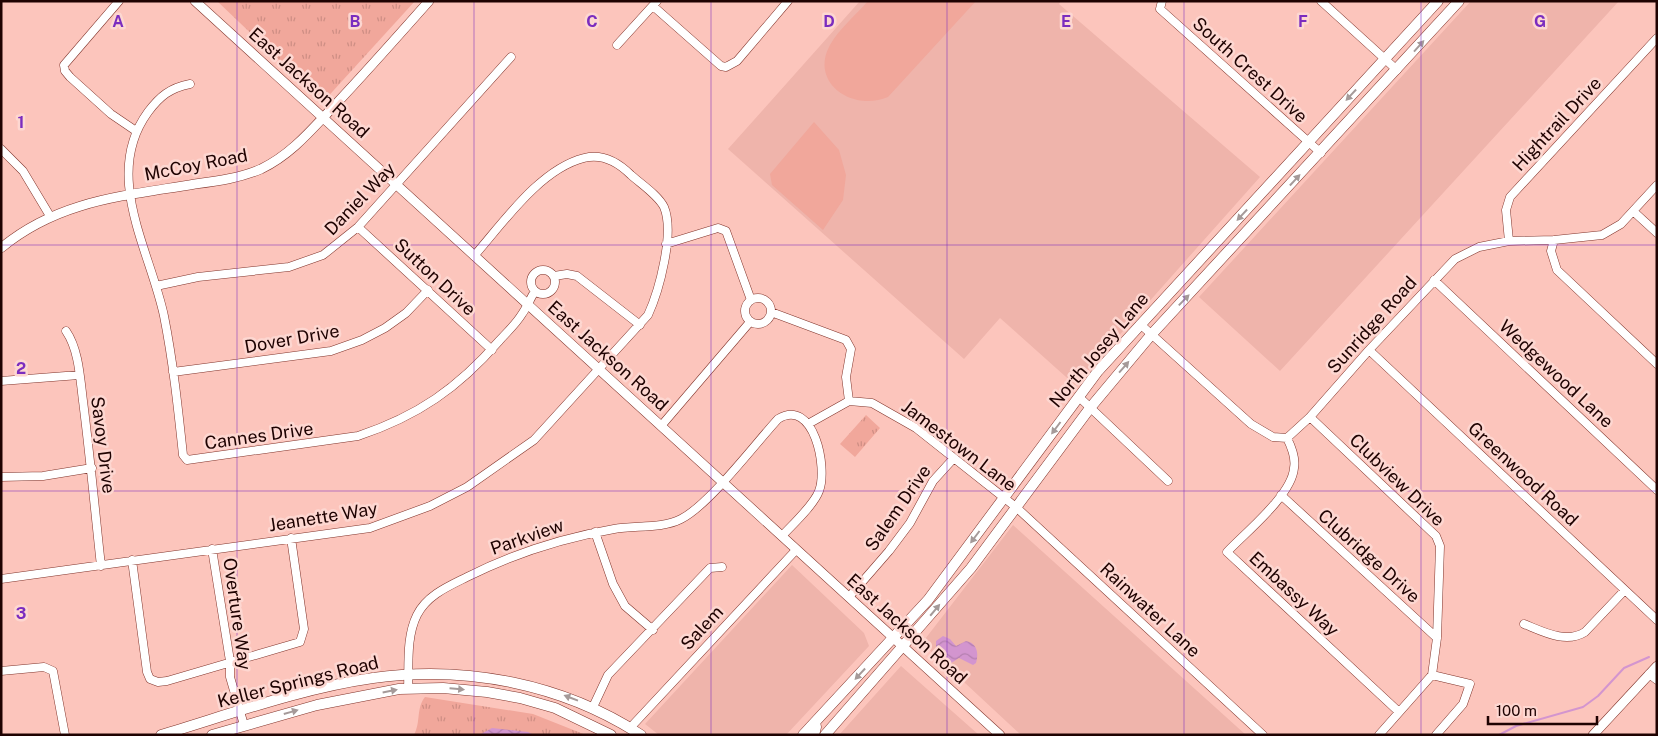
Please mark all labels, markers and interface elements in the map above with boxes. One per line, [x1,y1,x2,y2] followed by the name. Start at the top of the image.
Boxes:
[112,12,124,31] text: A
[350,12,361,31] text: B
[586,12,598,31] text: C
[823,12,835,31] text: D
[1061,12,1071,31] text: E
[1298,12,1308,31] text: F
[1534,12,1546,31] text: G
[1189,13,1312,127] street label: South Crest Drive
[245,23,374,142] street label: East Jackson Road
[1413,41,1425,53] one-way arrow
[1508,72,1605,175] street label: Hightrail Drive
[1345,88,1357,100] one-way arrow
[18,113,24,132] text: 1
[143,144,249,185] street label: McCoy Road
[320,158,400,239] street label: Daniel Way
[1289,175,1301,187] one-way arrow
[1236,208,1248,220] one-way arrow
[390,234,480,320] street label: Sutton Drive
[1323,272,1421,377] street label: Sunridge Road
[1045,288,1153,411] street label: North Josey Lane
[1178,295,1190,307] one-way arrow
[544,296,673,415] street label: East Jackson Road
[1495,315,1618,432] street label: Wedgewood Lane
[243,320,341,357] street label: Dover Drive
[16,359,26,378] text: 2
[1118,361,1130,373] one-way arrow
[87,395,120,495] street label: Savoy Drive
[898,396,1021,495] street label: Jamestown Lane
[203,417,315,454] street label: Cannes Drive
[1464,417,1583,530] street label: Greenwood Road
[1050,421,1061,434] one-way arrow
[1346,429,1449,530] street label: Clubview Drive
[860,461,935,555] street label: Salem Drive
[267,497,379,535] street label: Jeanette Way
[1314,504,1424,607] street label: Clubridge Drive
[487,514,566,559] street label: Parkview
[969,530,980,543] one-way arrow
[1245,547,1344,641] street label: Embassy Way
[219,556,256,672] street label: Overture Way
[1096,558,1205,661] street label: Rainwater Lane
[843,569,972,688] street label: East Jackson Road
[676,601,727,654] street label: Salem
[16,604,26,623] text: 3
[930,604,941,617] one-way arrow
[215,651,381,712] street label: Keller Springs Road
[855,667,866,680] one-way arrow
[449,686,465,694] one-way arrow
[382,687,398,695] one-way arrow
[563,694,578,702] one-way arrow
[1488,694,1597,726] scale bar
[1496,702,1537,719] text: 100 m
[284,708,299,716] one-way arrow

